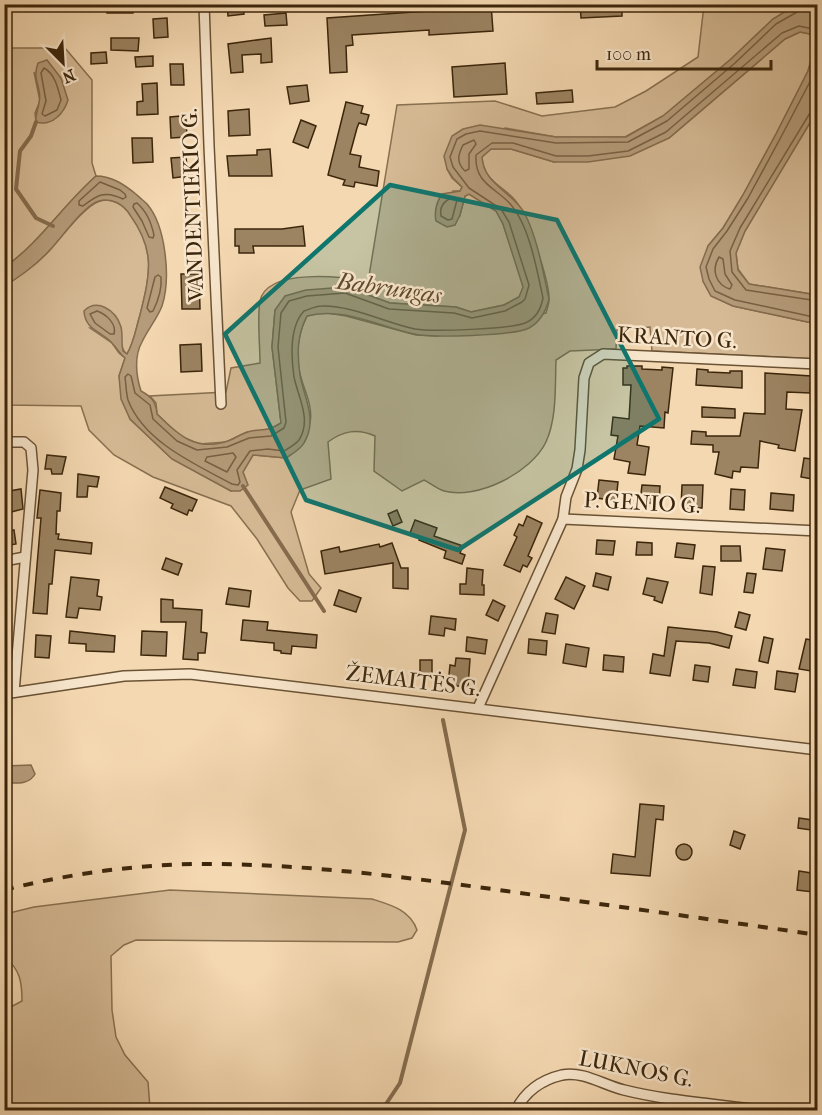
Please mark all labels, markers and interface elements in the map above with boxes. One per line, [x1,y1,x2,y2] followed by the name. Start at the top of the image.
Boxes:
[33,33,93,93] north arrow
[597,33,771,71] scale bar
[606,44,651,65] text: 100 m
[59,65,78,88] text: N
[177,108,209,303] street label: VANDENTIEKIO G.
[333,266,444,309] water label: Babrungas
[617,322,737,354] street label: KRANTO G.
[583,487,701,519] street label: P. GENIO G.
[344,659,482,702] street label: ŽEMAITĖS G.
[577,1045,695,1093] street label: LUKNOS G.

